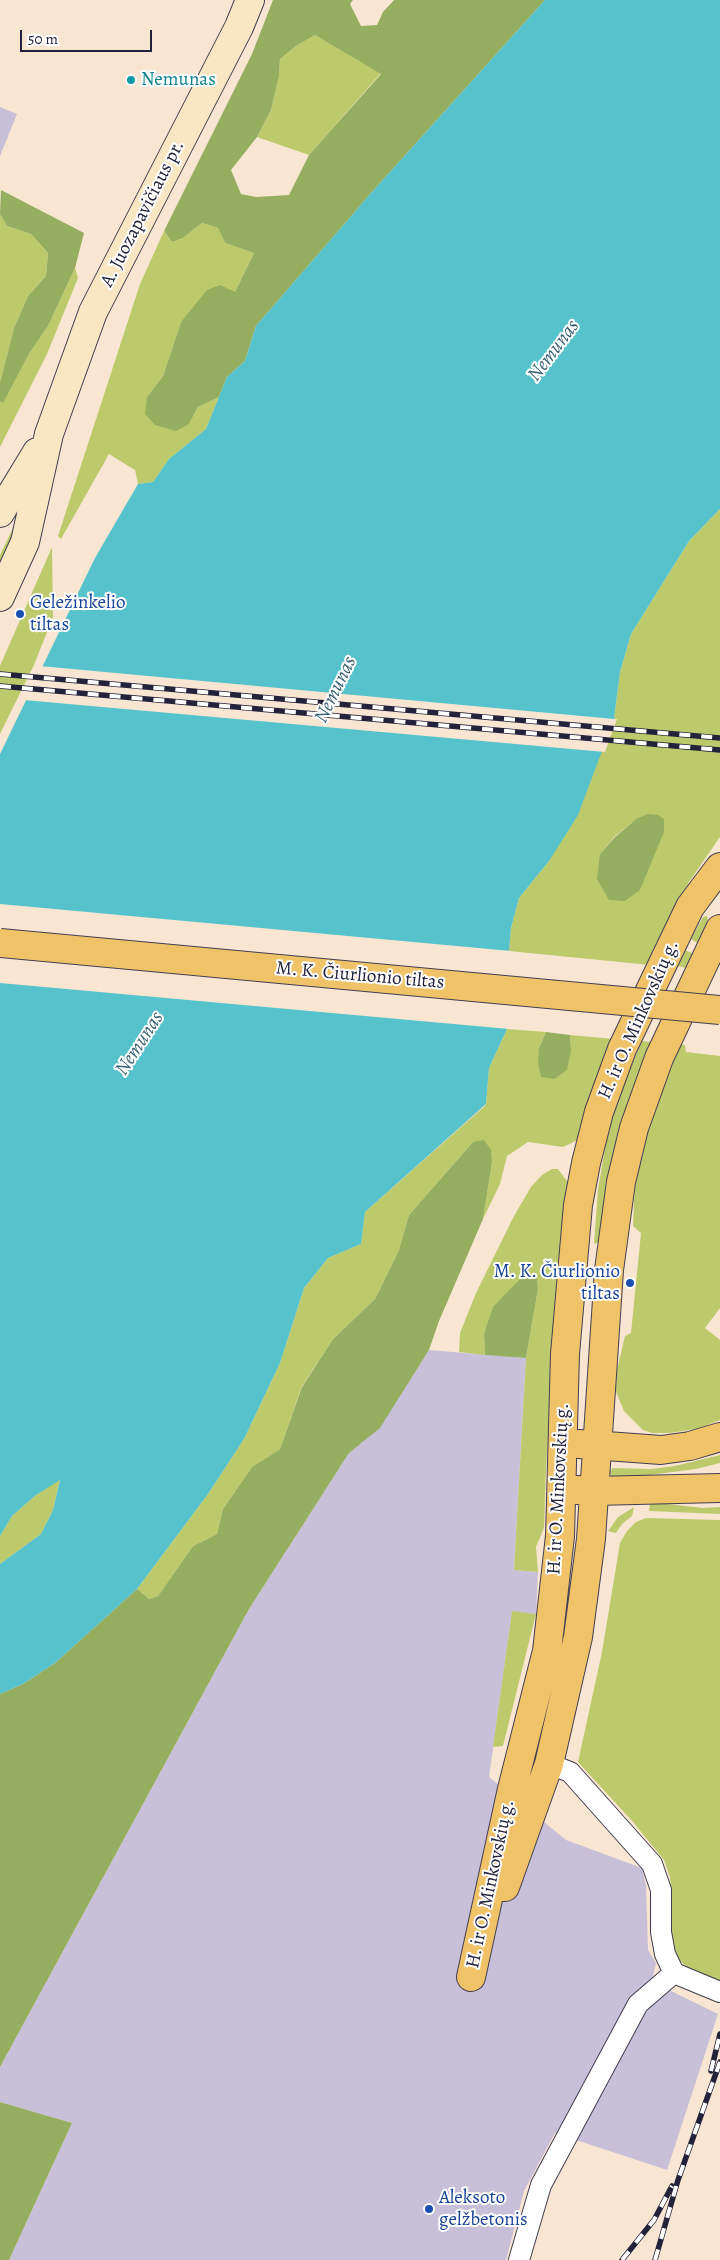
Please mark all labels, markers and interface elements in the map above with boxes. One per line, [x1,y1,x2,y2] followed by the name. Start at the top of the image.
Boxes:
[22,20,155,52] scale bar
[28,29,58,49] text: 50 m
[141,69,216,91] place label: Nemunas
[125,74,137,86] marker: Nemunas
[96,137,190,291] street label: A. Juozapavičiaus pr.
[523,315,585,387] water label: Nemunas
[30,592,125,636] place label: Geležinkelio tiltas
[14,608,26,620] marker: Geležinkelio tiltas
[310,653,362,727] water label: Nemunas
[594,937,684,1103] street label: H. ir O. Minkovskių g.
[275,957,445,995] street label: M. K. Čiurlionio tiltas
[111,1008,169,1080] water label: Nemunas
[494,1261,620,1305] place label: M. K. Čiurlionio tiltas
[624,1277,636,1289] marker: M. K. Čiurlionio tiltas
[543,1403,575,1575] street label: H. ir O. Minkovskių g.
[462,1798,520,1970] street label: H. ir O. Minkovskių g.
[439,2187,528,2231] place label: Aleksoto gelžbetonis
[423,2203,435,2215] marker: Aleksoto gelžbetonis

